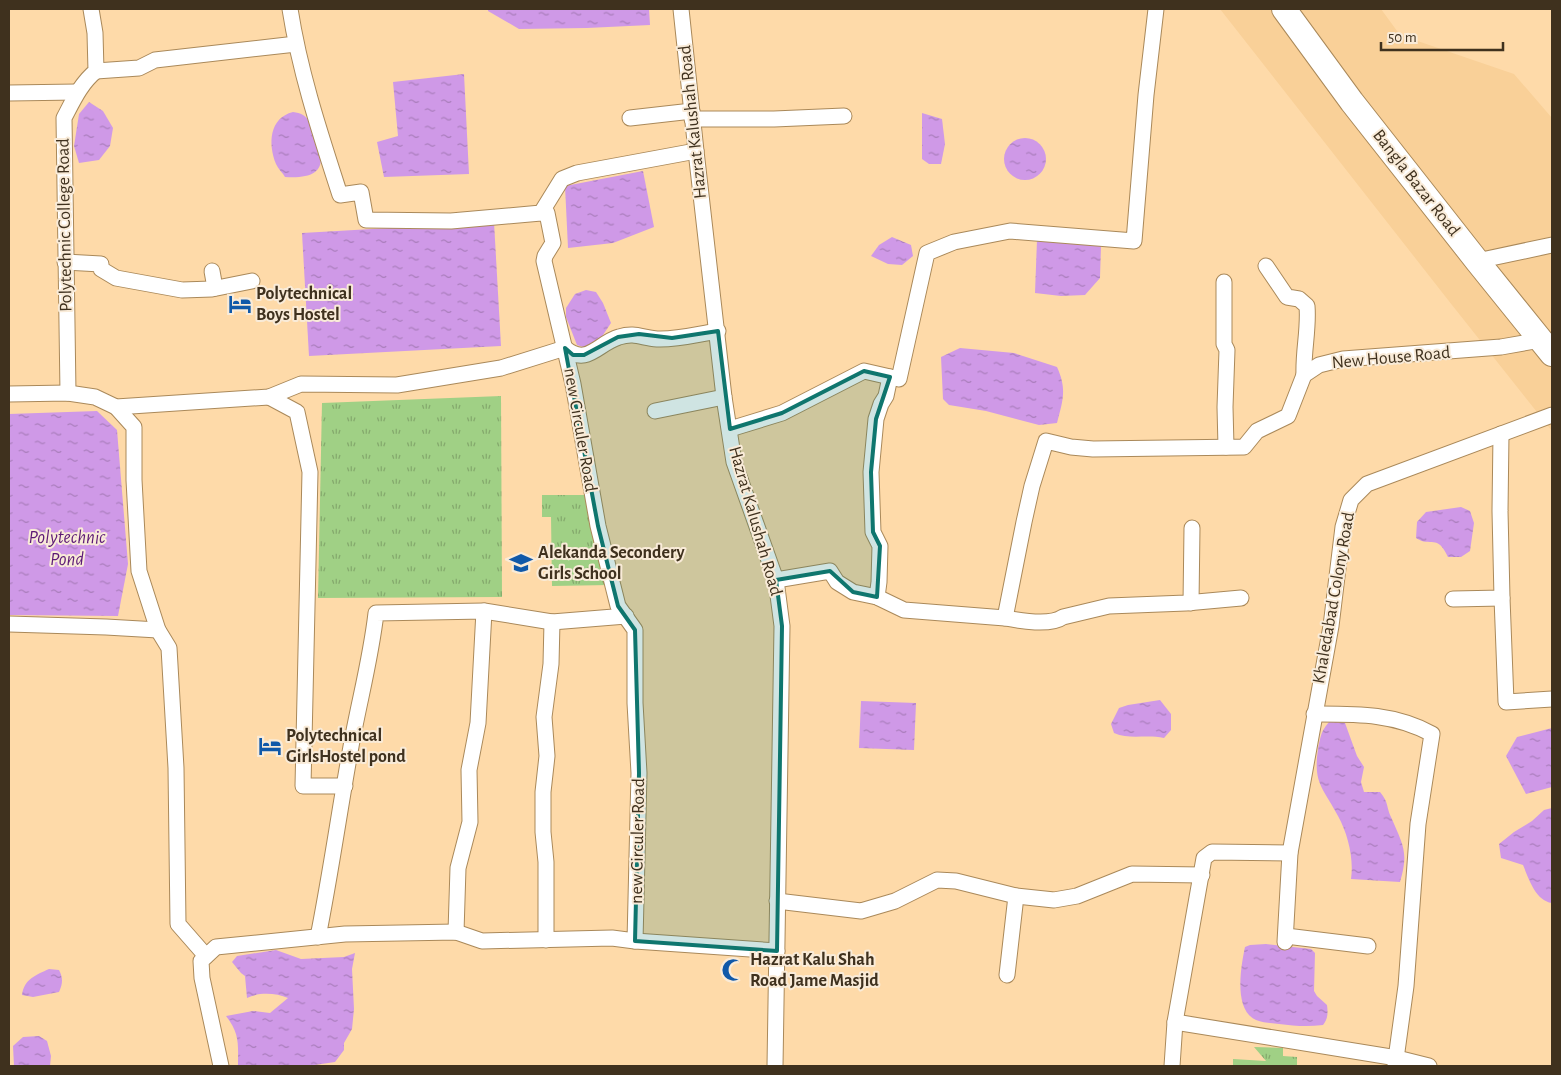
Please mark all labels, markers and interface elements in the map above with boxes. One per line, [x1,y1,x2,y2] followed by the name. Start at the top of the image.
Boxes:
[1381,20,1504,52] scale bar
[1388,30,1417,45] text: 50 m
[676,44,710,200] street label: Hazrat Kalushah Road
[1369,126,1463,240] street label: Bangla Bazar Road
[54,138,76,312] street label: Polytechnic College Road
[256,285,352,324] place label: Polytechnical Boys Hostel
[227,291,253,317] hotel icon: Polytechnical Boys Hostel
[1331,344,1451,372] street label: New House Road
[560,367,600,493] street label: new Circuler Road
[725,444,785,598] street label: Hazrat Kalushah Road
[1310,511,1358,685] street label: Khaledabad Colony Road
[29,528,106,569] water label: Polytechnic Pond
[538,544,685,583] place label: Alekanda Secondery Girls School
[508,550,534,576] school or university icon: Alekanda Secondery Girls School
[286,727,406,766] place label: Polytechnical GirlsHostel pond
[257,733,283,759] hotel icon: Polytechnical GirlsHostel pond
[628,778,648,904] street label: new Circuler Road
[750,951,879,990] place label: Hazrat Kalu Shah Road Jame Masjid
[720,957,746,983] mosque icon: Hazrat Kalu Shah Road Jame Masjid

